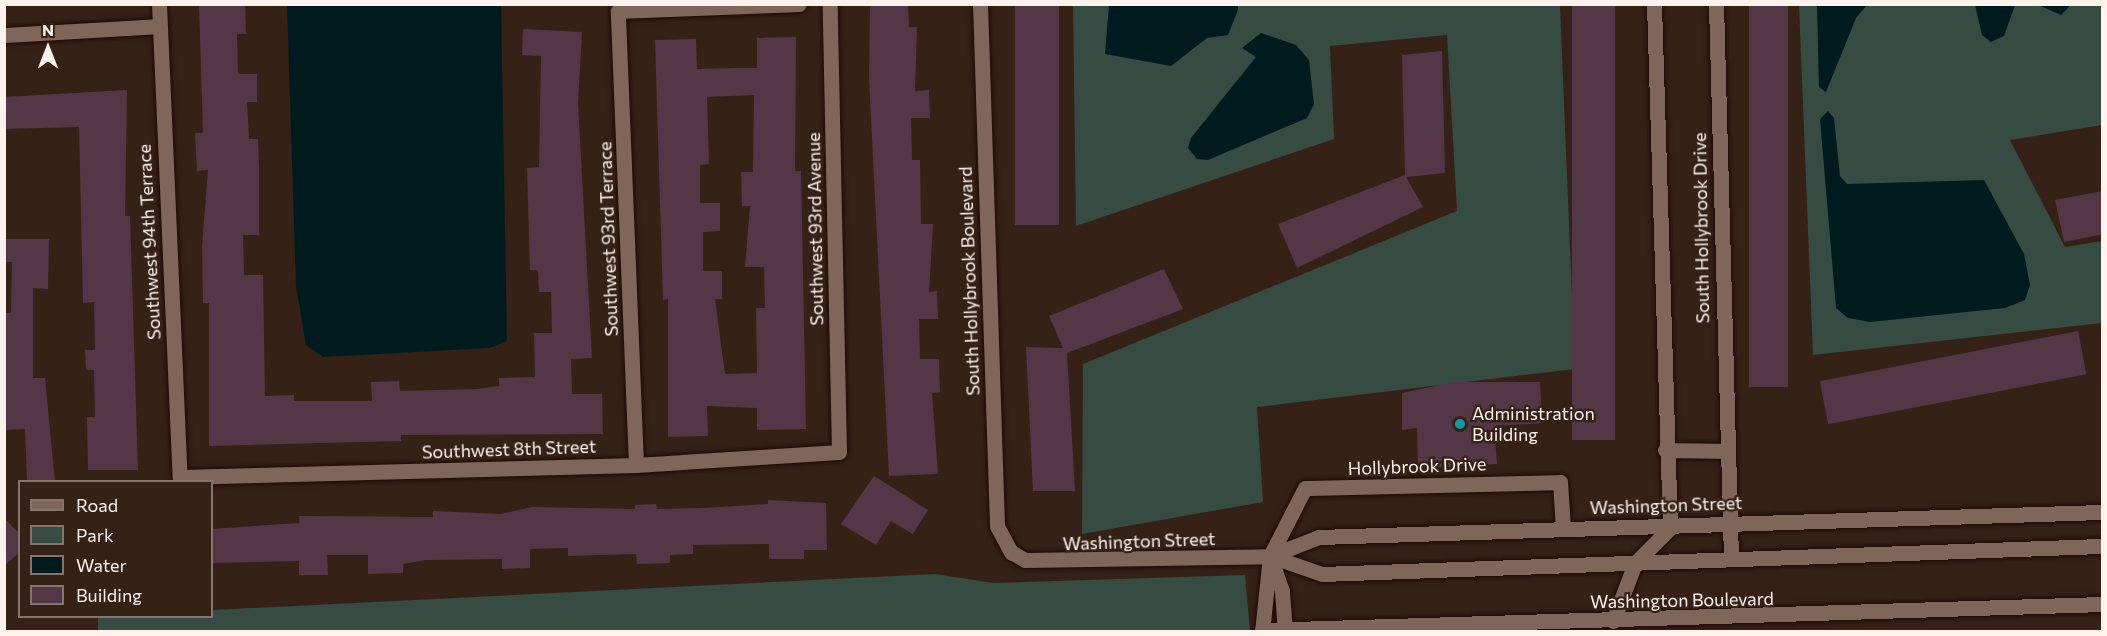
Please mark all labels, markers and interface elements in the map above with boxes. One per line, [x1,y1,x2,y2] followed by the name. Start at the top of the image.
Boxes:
[18,18,78,78] north arrow
[42,20,54,39] text: N
[803,132,827,326] street label: Southwest 93rd Avenue
[1689,132,1713,324] street label: South Hollybrook Drive
[594,141,622,337] street label: Southwest 93rd Terrace
[133,144,165,340] street label: Southwest 94th Terrace
[954,166,984,396] street label: South Hollybrook Boulevard
[1472,403,1595,446] place label: Administration Building
[1453,417,1467,431] marker: Administration Building
[422,435,596,463] street label: Southwest 8th Street
[1347,453,1487,479] street label: Hollybrook Drive
[18,480,213,618] legend
[1589,492,1743,518] street label: Washington Street
[76,494,118,516] text: Road
[76,524,114,546] text: Park
[1062,528,1216,554] street label: Washington Street
[76,554,127,576] text: Water
[76,584,142,606] text: Building
[1590,588,1774,612] street label: Washington Boulevard

